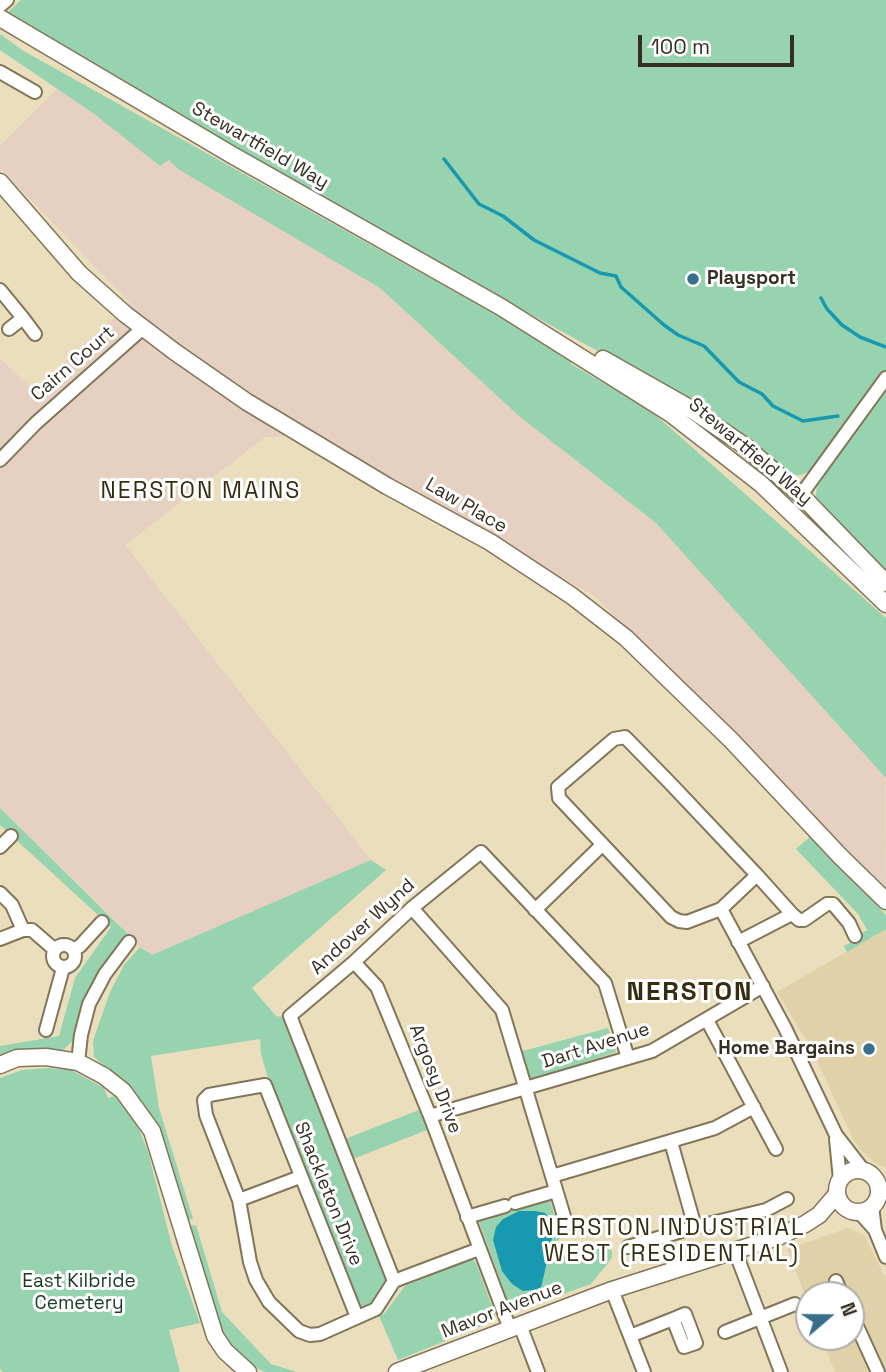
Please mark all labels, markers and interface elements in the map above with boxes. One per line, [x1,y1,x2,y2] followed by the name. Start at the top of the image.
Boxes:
[641,21,797,65] scale bar
[651,33,710,60] text: 100 m
[187,97,333,195] street label: Stewartfield Way
[707,268,796,290] place label: Playsport
[685,271,701,287] marker: Playsport
[27,322,119,406] street label: Cairn Court
[683,394,817,510] street label: Stewartfield Way
[421,473,511,539] street label: Law Place
[102,478,300,506] district label: NERSTON MAINS
[306,874,420,980] street label: Andover Wynd
[627,977,753,1009] district label: NERSTON
[539,1018,653,1074] street label: Dart Avenue
[404,1021,466,1137] street label: Argosy Drive
[718,1038,855,1060] place label: Home Bargains
[861,1041,877,1057] marker: Home Bargains
[289,1119,367,1269] street label: Shackleton Drive
[541,1215,803,1269] district label: NERSTON INDUSTRIAL WEST (RESIDENTIAL)
[22,1271,136,1315] park label: East Kilbride Cemetery
[438,1276,566,1344] street label: Mavor Avenue
[795,1281,865,1351] north arrow
[834,1299,862,1320] text: N

